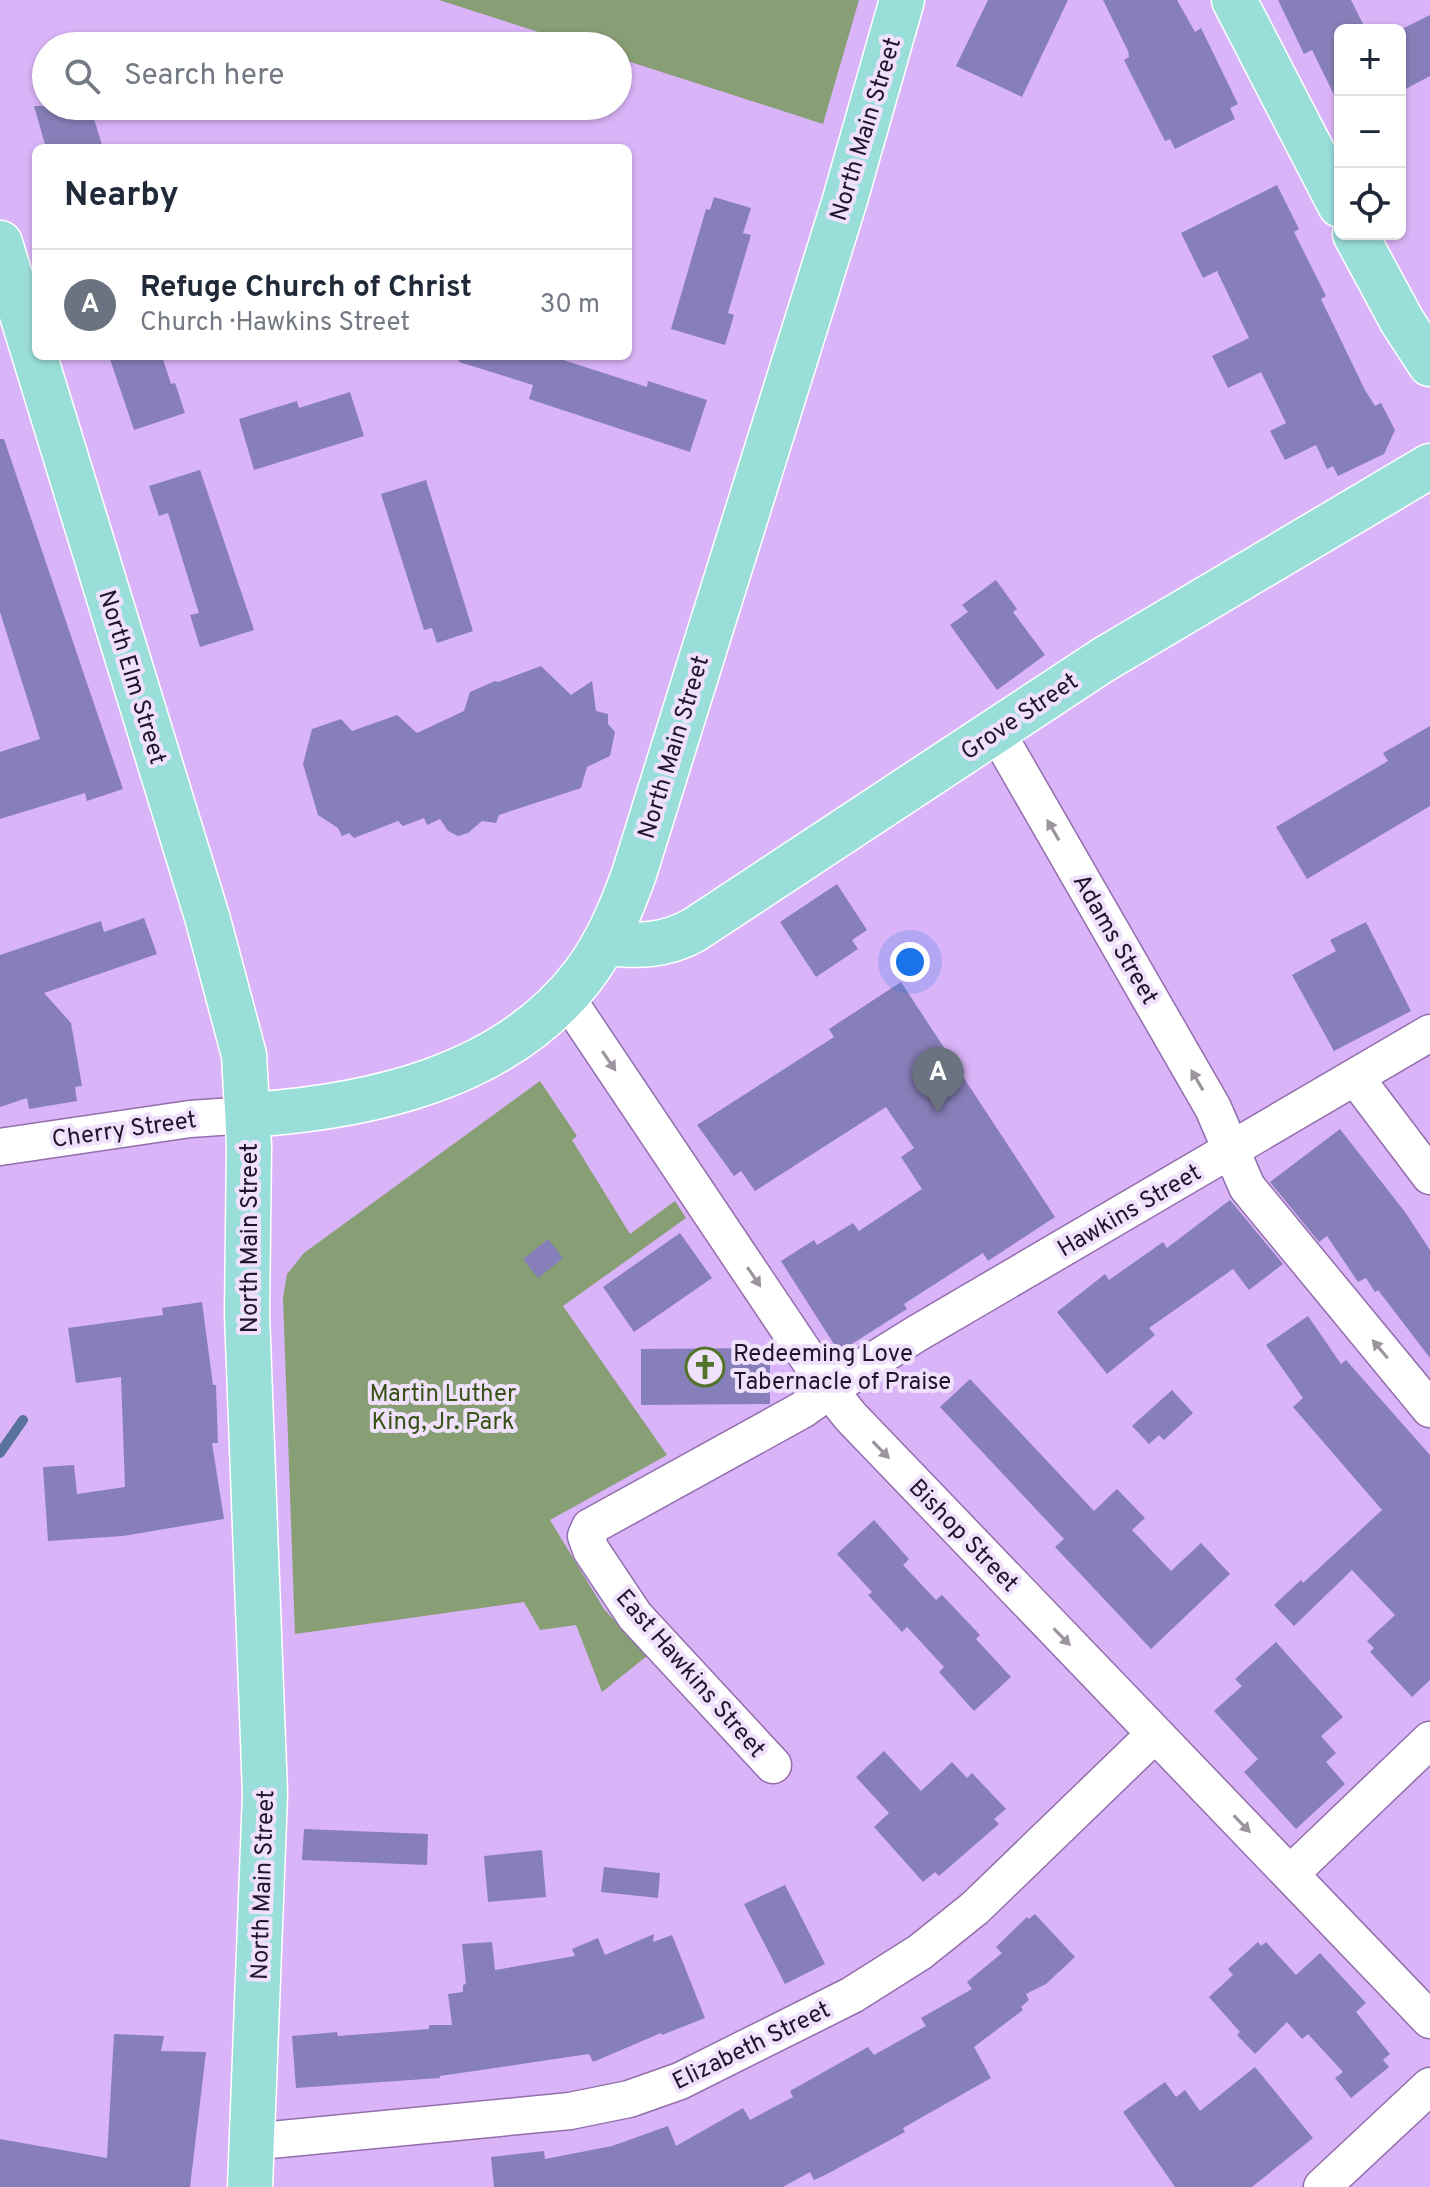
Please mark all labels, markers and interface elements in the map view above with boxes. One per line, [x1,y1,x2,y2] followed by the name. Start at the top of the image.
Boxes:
[1334,24,1406,240] map controls
[1334,24,1406,96] button: +
[32,32,632,120] search box
[825,34,909,225] street label: North Main Street
[60,54,104,98] icon: search
[124,58,284,95] text: Search here
[1334,96,1406,168] button: −
[1334,168,1406,240] button: locate
[64,175,179,218] text: Nearby
[140,270,472,307] text: Refuge Church of Christ
[81,289,99,322] text: A
[540,289,600,322] text: 30 m
[140,307,410,340] text: Church · Hawkins Street
[90,587,172,768] street label: North Elm Street
[633,652,717,843] street label: North Main Street
[956,667,1085,768] street label: Grove Street
[1046,819,1060,842] one-way arrow
[1065,869,1164,1011] street label: Adams Street
[890,942,930,982] your location
[912,1047,964,1113] pin: A
[601,1051,616,1072] one-way arrow
[1190,1069,1204,1091] one-way arrow
[50,1106,199,1156] street label: Cherry Street
[236,1143,266,1333] street label: North Main Street
[1053,1159,1207,1265] street label: Hawkins Street
[746,1266,761,1287] one-way arrow
[1372,1339,1389,1359] one-way arrow
[733,1340,951,1398] place label: Redeeming Love Tabernacle of Praise
[684,1346,726,1388] church icon: Redeeming Love Tabernacle of Praise
[370,1380,516,1438] park label: Martin Luther King, Jr. Park
[871,1440,890,1459] one-way arrow
[901,1474,1024,1599] street label: Bishop Street
[608,1584,771,1765] street label: East Hawkins Street
[1052,1627,1071,1646] one-way arrow
[246,1789,282,1981] street label: North Main Street
[1232,1814,1251,1833] one-way arrow
[668,1996,836,2098] street label: Elizabeth Street

